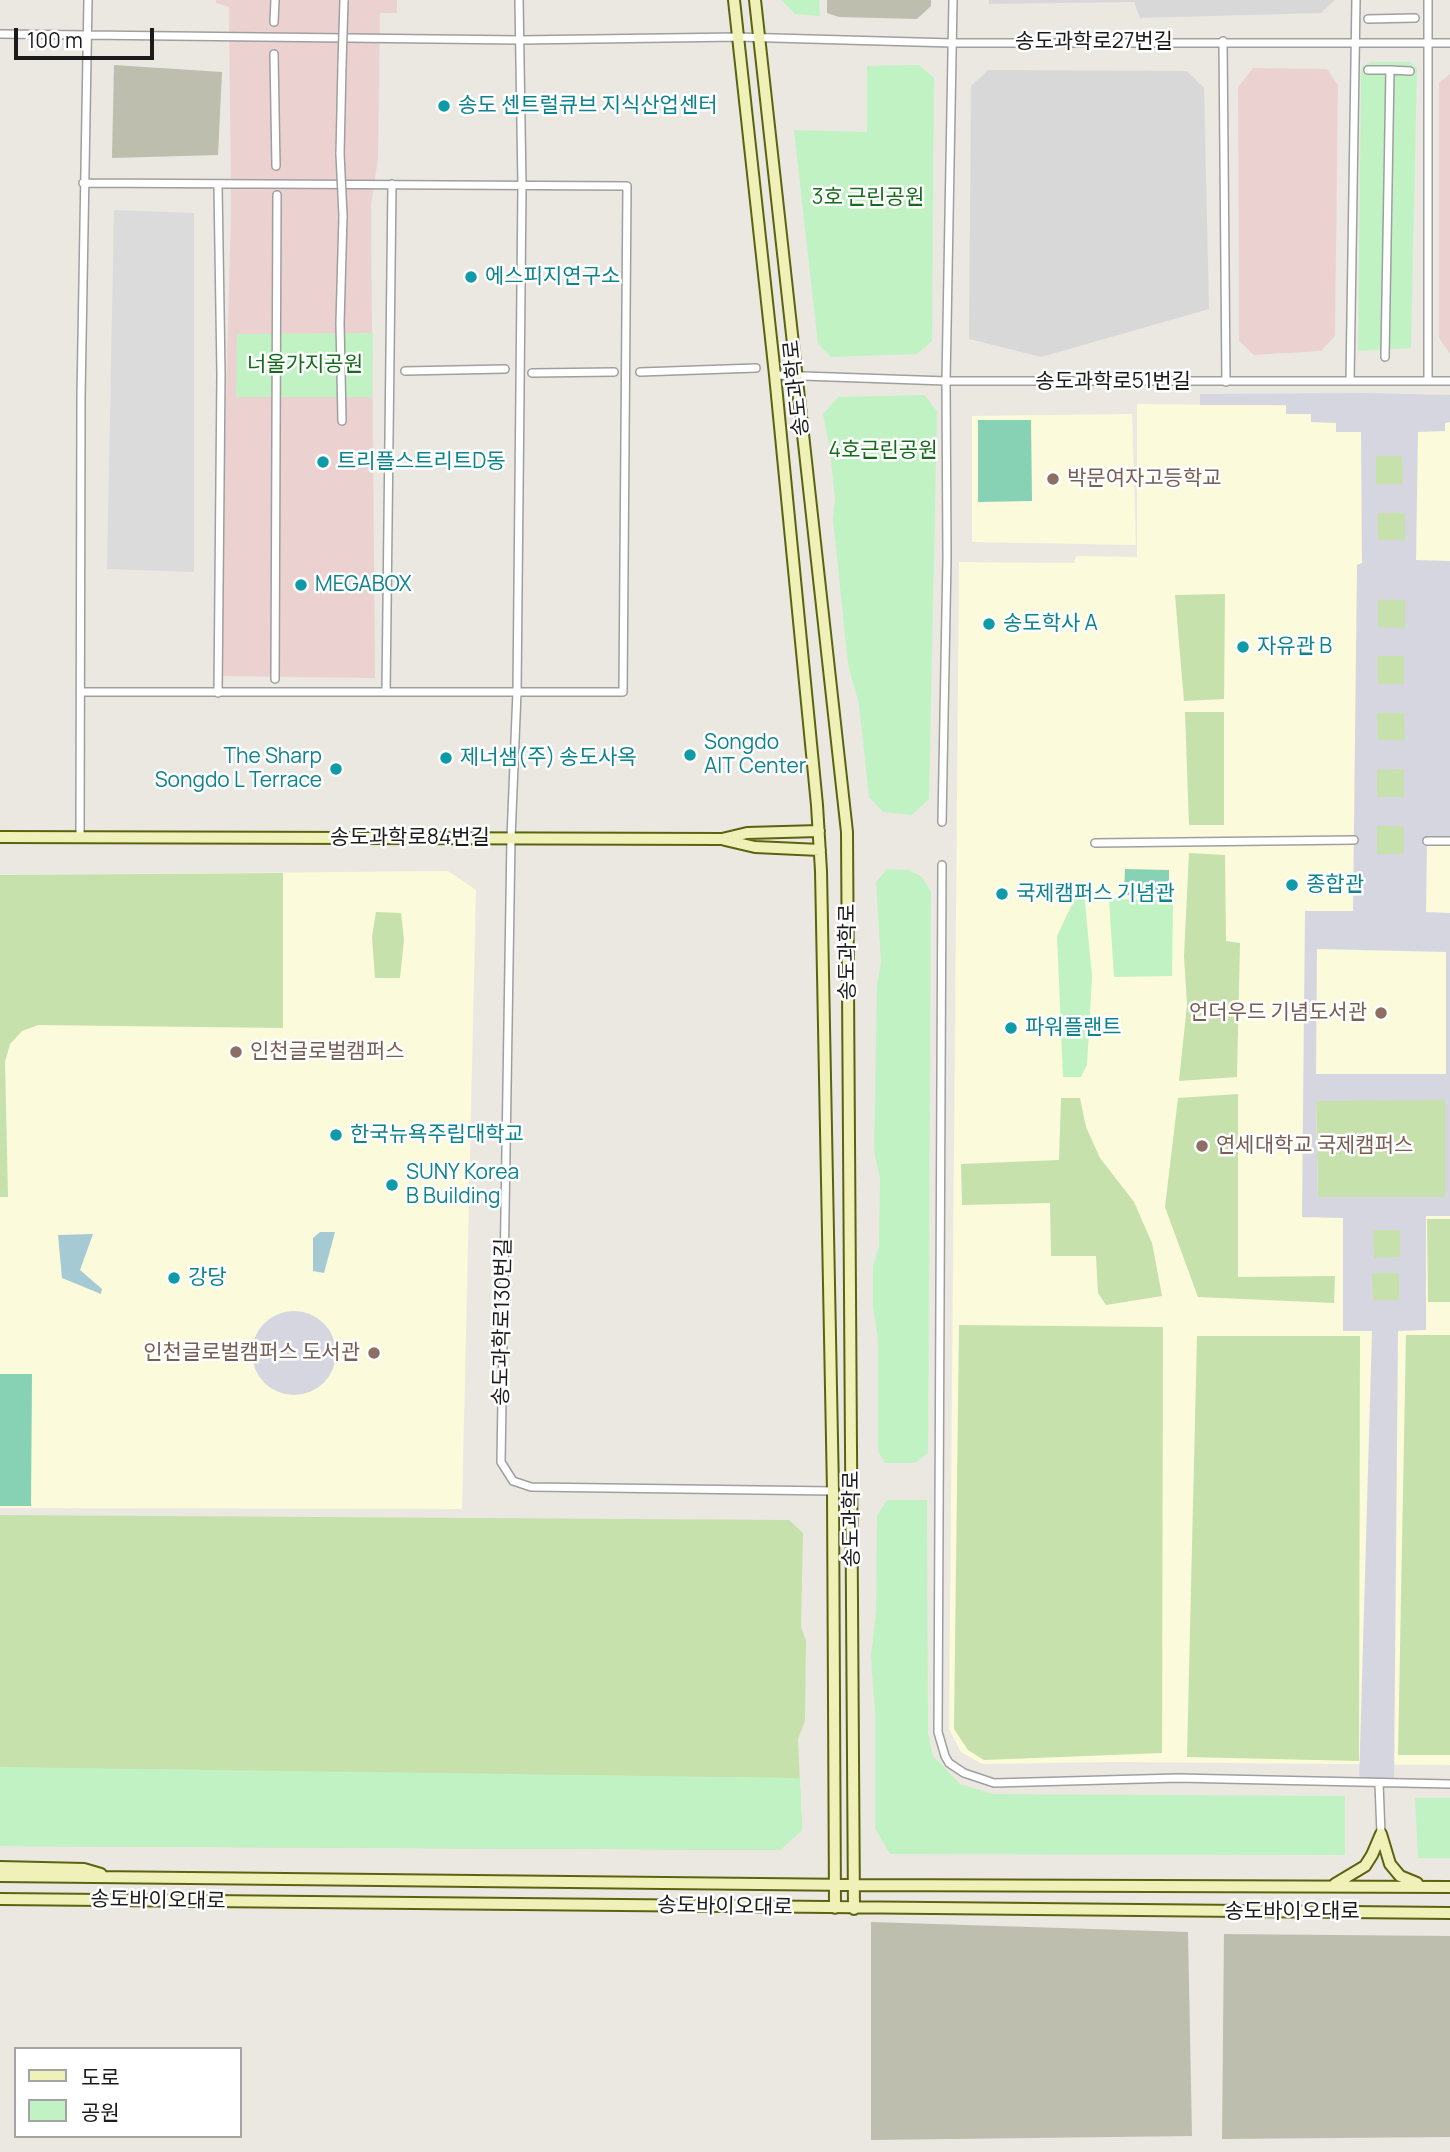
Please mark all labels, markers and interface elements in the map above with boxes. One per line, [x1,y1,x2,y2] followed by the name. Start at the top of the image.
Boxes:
[18,14,158,58] scale bar
[27,26,83,54] text: 100 m
[1015,29,1173,55] street label: 송도과학로27번길
[458,93,718,119] place label: 송도 센트럴큐브 지식산업센터
[436,98,452,114] marker: 송도 센트럴큐브 지식산업센터
[812,185,924,211] park label: 3호 근린공원
[485,264,620,290] place label: 에스피지연구소
[463,269,479,285] marker: 에스피지연구소
[779,339,815,437] street label: 송도과학로
[247,352,363,378] park label: 너울가지공원
[1035,369,1191,395] street label: 송도과학로51번길
[829,438,937,464] park label: 4호근린공원
[337,449,506,475] place label: 트리플스트리트D동
[315,454,331,470] marker: 트리플스트리트D동
[1067,466,1222,492] place label: 박문여자고등학교
[1045,471,1061,487] marker: 박문여자고등학교
[315,572,411,598] place label: MEGABOX
[293,577,309,593] marker: MEGABOX
[1003,611,1098,637] place label: 송도학사 A
[981,616,997,632] marker: 송도학사 A
[1257,634,1332,660] place label: 자유관 B
[1235,639,1251,655] marker: 자유관 B
[704,730,806,780] place label: Songdo AIT Center
[155,744,322,794] place label: The Sharp Songdo L Terrace
[460,745,637,771] place label: 제너샘(주) 송도사옥
[682,747,698,763] marker: Songdo AIT Center
[438,750,454,766] marker: 제너샘(주) 송도사옥
[328,761,344,777] marker: The Sharp Songdo L Terrace
[330,825,490,851] street label: 송도과학로84번길
[1306,872,1364,898] place label: 종합관
[1284,877,1300,893] marker: 종합관
[1016,881,1175,907] place label: 국제캠퍼스 기념관
[994,886,1010,902] marker: 국제캠퍼스 기념관
[835,904,861,1000] street label: 송도과학로
[1189,1000,1367,1026] place label: 언더우드 기념도서관
[1373,1005,1389,1021] marker: 언더우드 기념도서관
[1025,1015,1122,1041] place label: 파워플랜트
[1003,1020,1019,1036] marker: 파워플랜트
[250,1039,405,1065] place label: 인천글로벌캠퍼스
[228,1044,244,1060] marker: 인천글로벌캠퍼스
[350,1122,524,1148] place label: 한국뉴욕주립대학교
[328,1127,344,1143] marker: 한국뉴욕주립대학교
[1216,1133,1413,1159] place label: 연세대학교 국제캠퍼스
[1194,1138,1210,1154] marker: 연세대학교 국제캠퍼스
[406,1160,519,1210] place label: SUNY Korea B Building
[384,1177,400,1193] marker: SUNY Korea B Building
[489,1238,517,1406] street label: 송도과학로130번길
[188,1265,227,1291] place label: 강당
[166,1270,182,1286] marker: 강당
[143,1340,360,1366] place label: 인천글로벌캠퍼스 도서관
[366,1345,382,1361] marker: 인천글로벌캠퍼스 도서관
[839,1471,865,1567] street label: 송도과학로
[90,1887,226,1915] street label: 송도바이오대로
[657,1893,793,1921] street label: 송도바이오대로
[1224,1899,1360,1925] street label: 송도바이오대로
[14,2047,242,2138] legend
[81,2063,120,2091] text: 도로
[81,2098,120,2126] text: 공원

